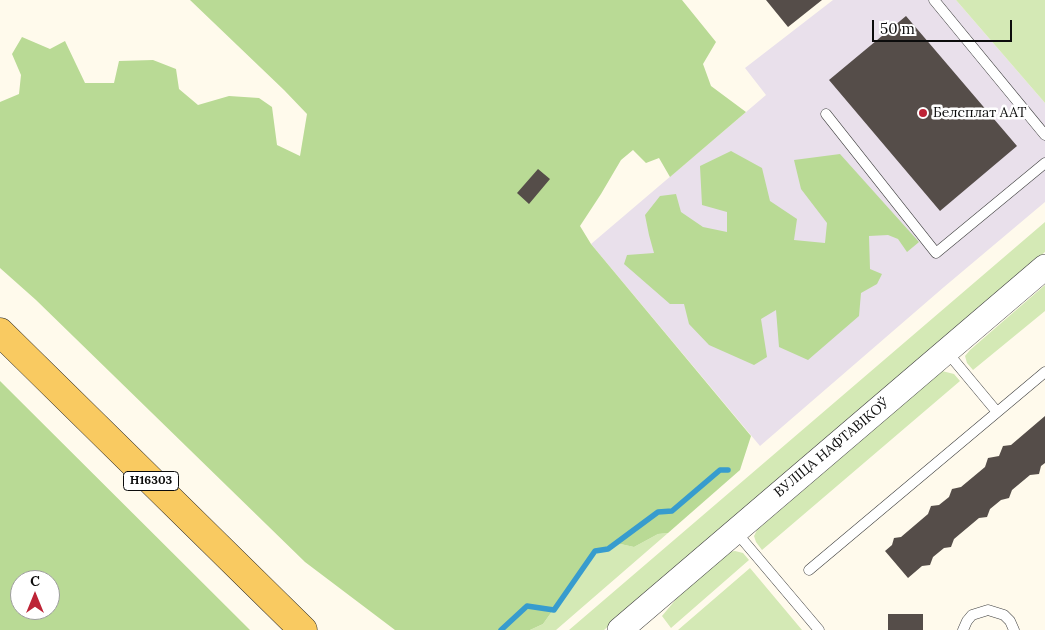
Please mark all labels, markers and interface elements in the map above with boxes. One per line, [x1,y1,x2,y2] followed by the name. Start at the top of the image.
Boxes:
[875,10,1015,42] scale bar
[880,19,915,38] text: 50 m
[933,105,1027,121] place label: Белсплат ААТ
[917,107,929,119] marker: Белсплат ААТ
[771,395,893,501] street label: ВУЛІЦА НАФТАВІКОЎ
[124,472,178,491] road number: Н16303
[10,570,60,620] north arrow
[30,572,40,590] text: С

